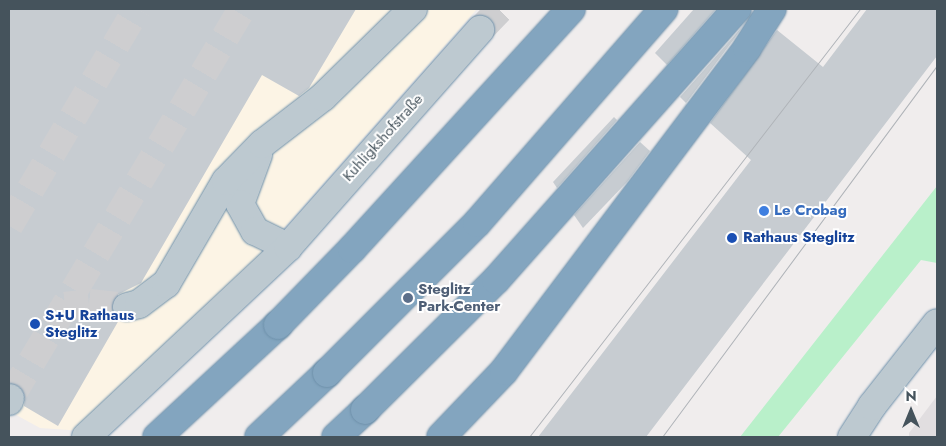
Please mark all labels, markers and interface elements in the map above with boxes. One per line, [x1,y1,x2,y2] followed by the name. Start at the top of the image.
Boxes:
[339,91,427,185] street label: Kuhligkshofstraße
[774,202,847,220] place label: Le Crobag
[758,205,770,217] marker: Le Crobag
[743,229,855,247] place label: Rathaus Steglitz
[725,231,739,245] marker: Rathaus Steglitz
[418,280,500,315] place label: Steglitz Park-Center
[402,292,414,304] marker: Steglitz Park-Center
[45,306,134,341] place label: S+U Rathaus Steglitz
[29,318,41,330] marker: S+U Rathaus Steglitz
[886,386,936,436] north arrow
[905,386,917,406] text: N

